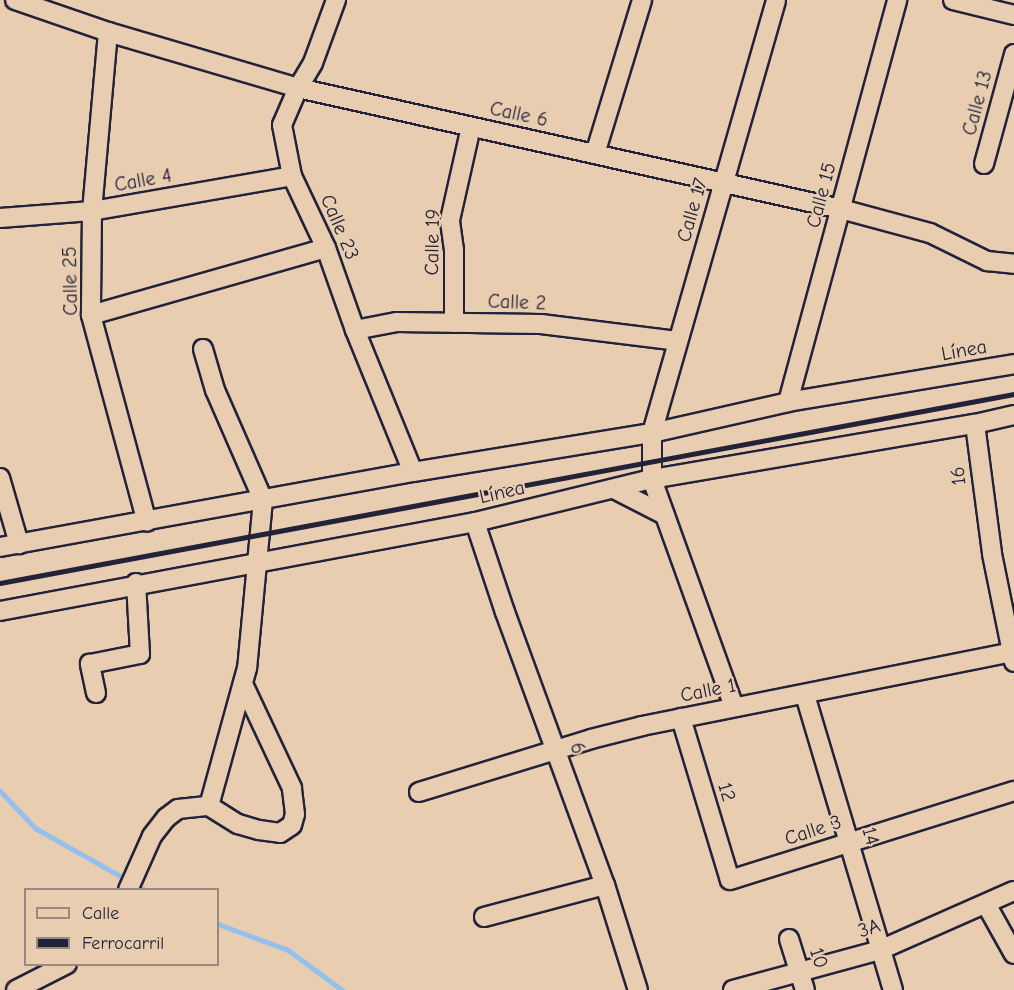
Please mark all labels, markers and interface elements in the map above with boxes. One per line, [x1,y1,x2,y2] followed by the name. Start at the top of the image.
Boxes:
[957,68,997,138] street label: Calle 13
[488,96,550,132] street label: Calle 6
[801,160,841,230] street label: Calle 15
[112,163,174,197] street label: Calle 4
[671,175,713,245] street label: Calle 17
[316,191,364,263] street label: Calle 23
[419,208,445,276] street label: Calle 19
[57,246,83,316] street label: Calle 25
[487,289,547,315] street label: Calle 2
[939,334,989,366] street label: Línea
[945,465,971,487] street label: 16
[477,475,527,509] street label: Línea
[678,673,738,707] street label: Calle 1
[565,739,591,757] street label: 6
[713,780,741,804] street label: 12
[782,810,844,850] street label: Calle 3
[857,824,885,848] street label: 14
[24,888,219,966] legend
[82,903,119,924] text: Calle
[855,913,883,943] street label: 3A
[82,933,164,954] text: Ferrocarril
[804,945,834,971] street label: 10

